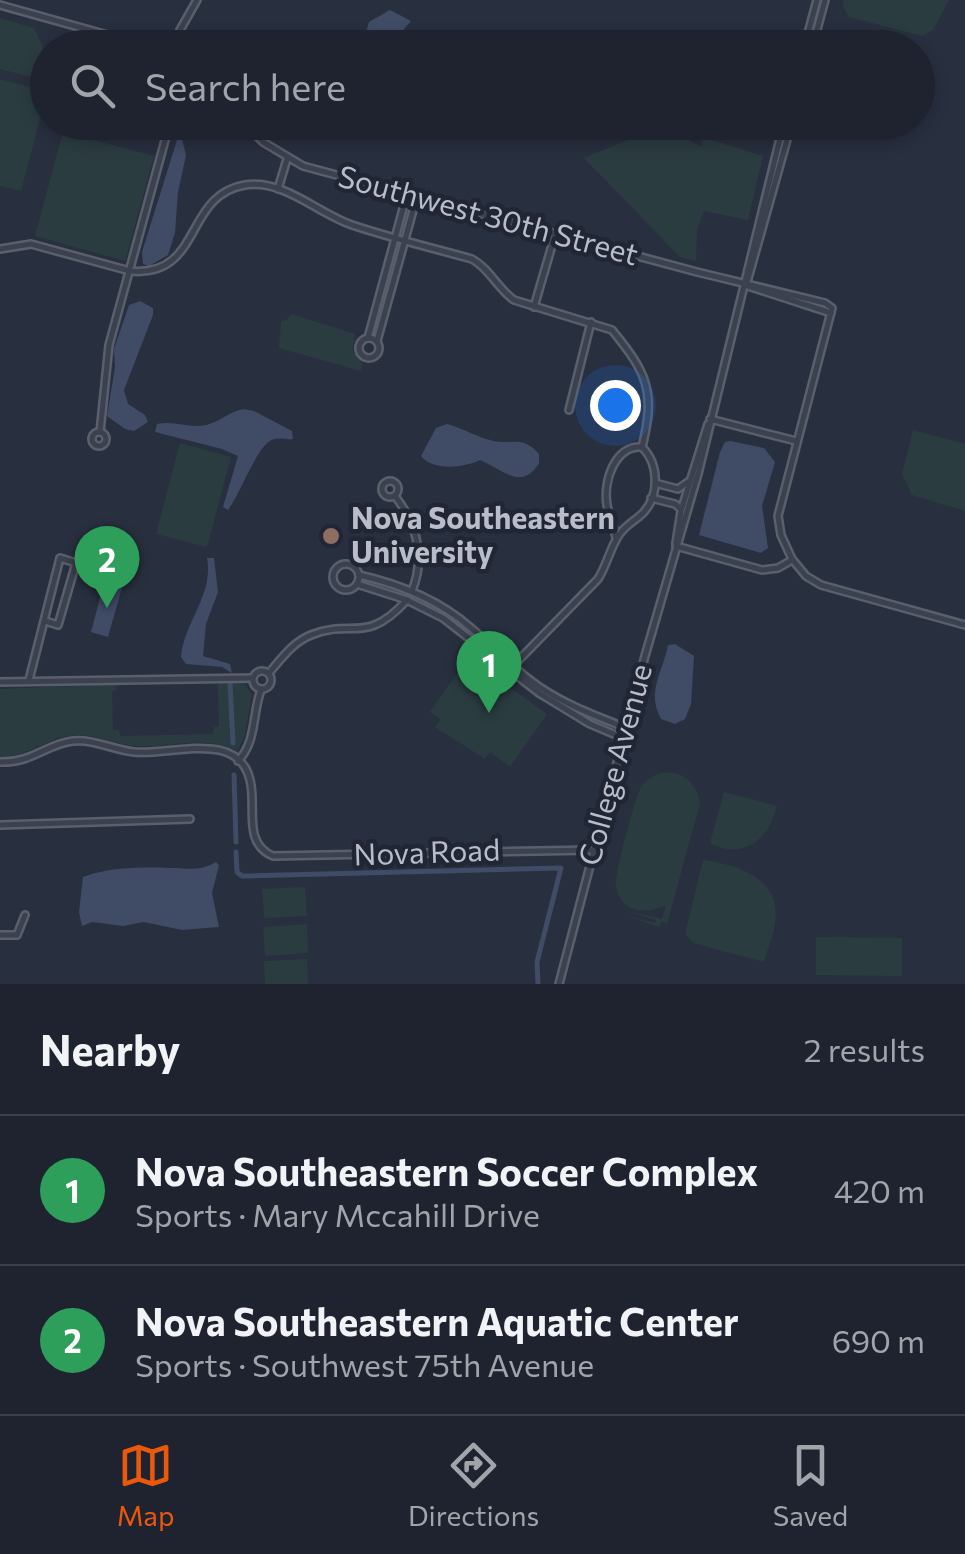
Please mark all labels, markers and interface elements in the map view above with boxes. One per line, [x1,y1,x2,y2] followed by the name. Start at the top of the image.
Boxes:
[30,30,935,140] search box
[65,58,120,113] icon: search
[145,62,346,109] text: Search here
[335,156,643,271] street label: Southwest 30th Street
[590,380,641,431] your location
[351,498,615,569] place label: Nova Southeastern University
[320,525,342,547] marker: Nova Southeastern University
[74,526,140,608] pin: 2
[456,630,522,713] pin: 1
[569,660,658,869] street label: College Avenue
[353,829,501,872] street label: Nova Road
[40,1023,180,1075] text: Nearby
[804,1029,925,1069] text: 2 results
[135,1147,758,1194] text: Nova Southeastern Soccer Complex
[65,1170,80,1210] text: 1
[834,1170,925,1210] text: 420 m
[135,1194,540,1234] text: Sports · Mary Mccahill Drive
[135,1297,739,1344] text: Nova Southeastern Aquatic Center
[63,1320,82,1360] text: 2
[832,1320,925,1360] text: 690 m
[135,1344,594,1384] text: Sports · Southwest 75th Avenue
[117,1438,174,1532] tab: Map
[408,1438,539,1532] tab: Directions
[773,1438,848,1532] tab: Saved

